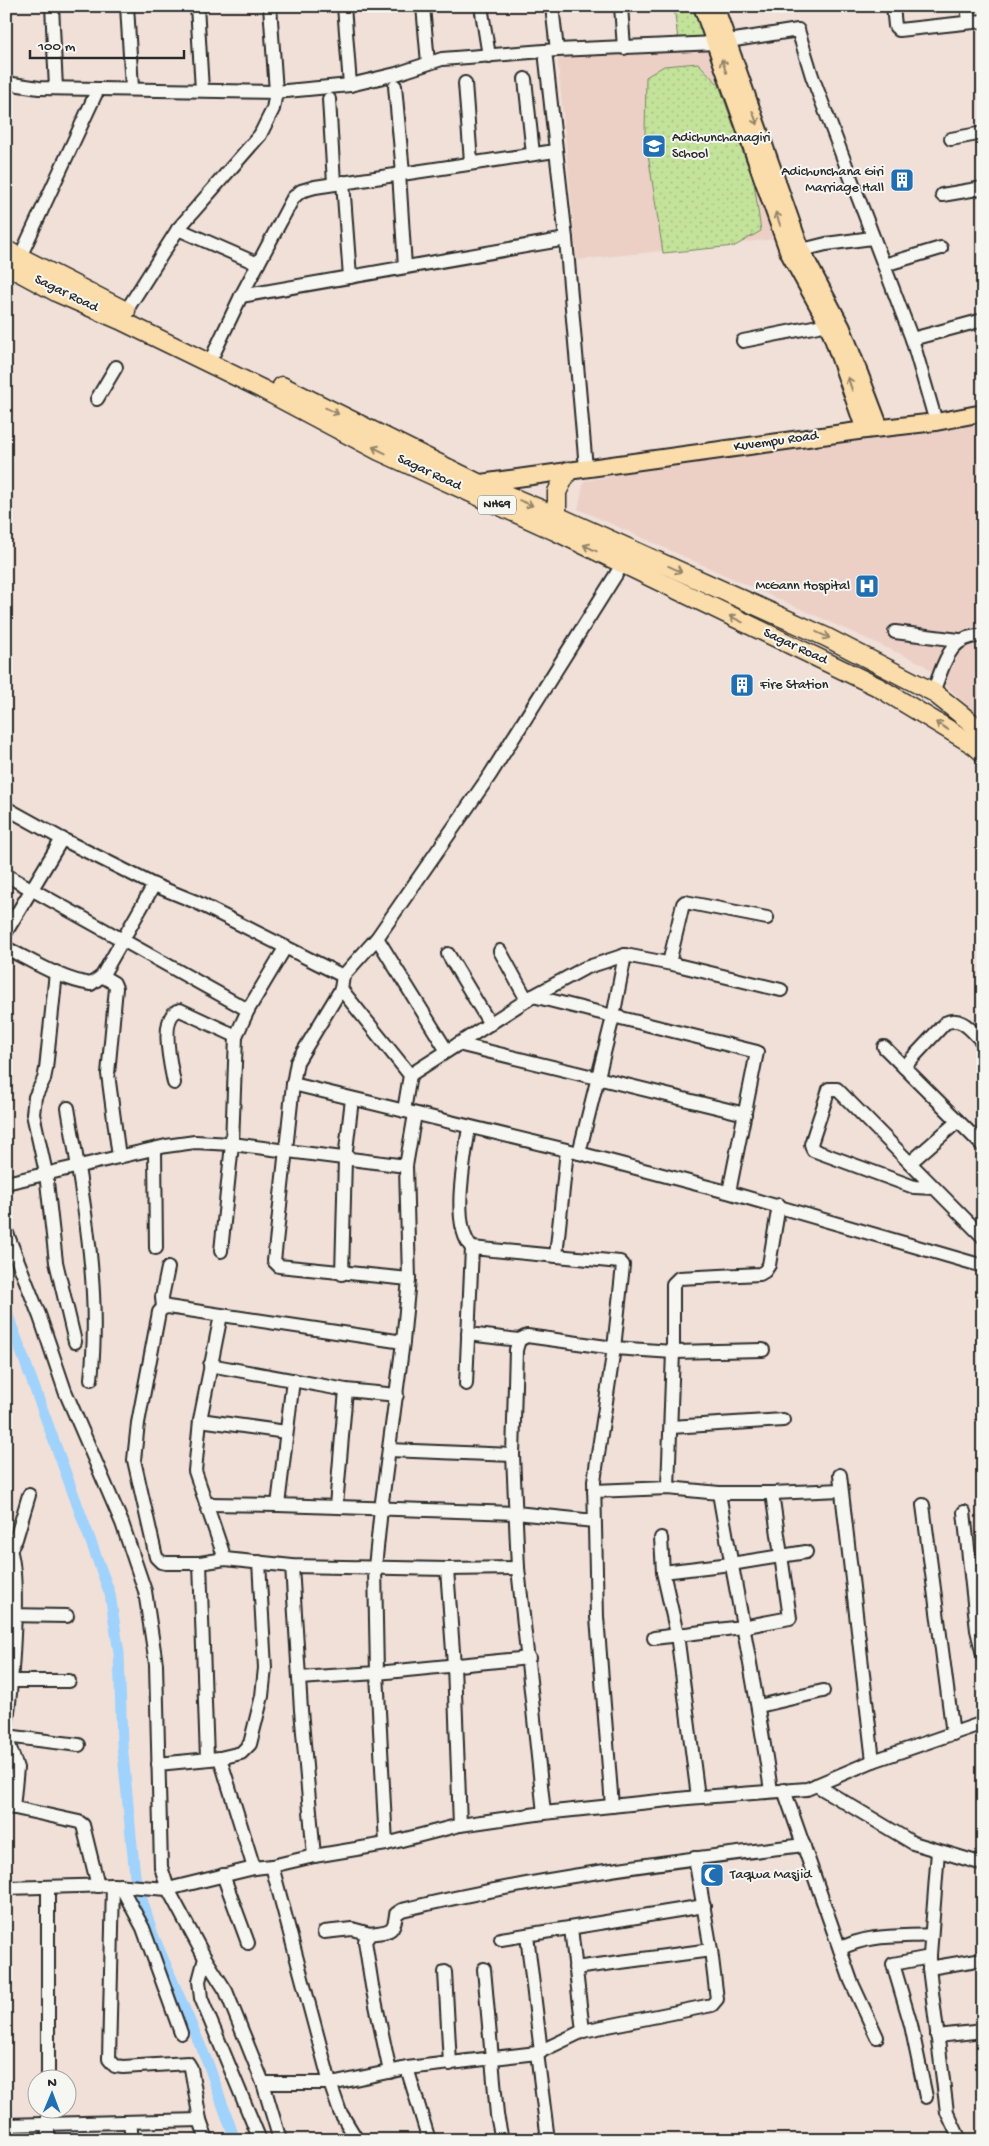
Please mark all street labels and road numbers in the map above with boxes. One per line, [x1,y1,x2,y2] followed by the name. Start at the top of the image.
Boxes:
[31,271,102,318] street label: Sagar Road
[733,427,821,456] street label: Kuvempu Road
[394,451,465,496] street label: Sagar Road
[478,496,516,514] road number: NH69
[760,625,831,670] street label: Sagar Road

